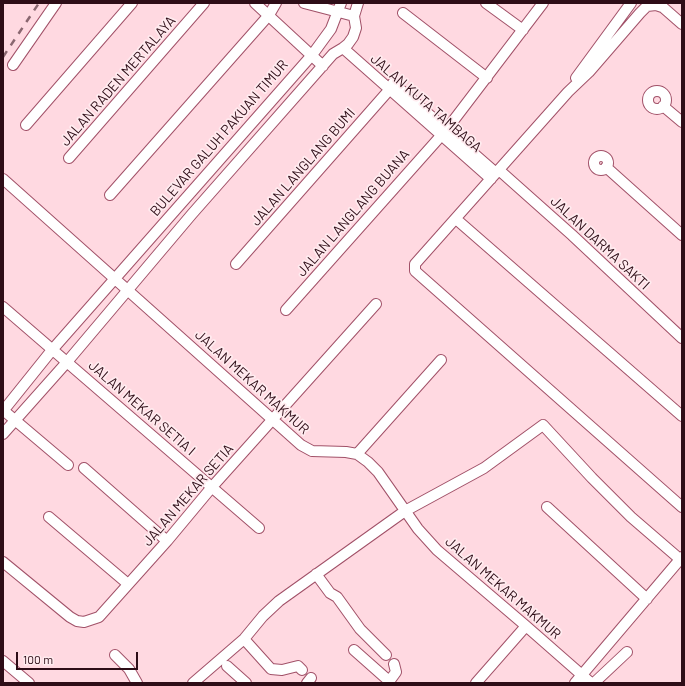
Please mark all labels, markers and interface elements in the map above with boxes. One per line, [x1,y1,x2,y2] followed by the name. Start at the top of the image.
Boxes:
[57,13,179,149] street label: JALAN RADEN MERTALAYA
[367,50,485,156] street label: JALAN KUTA TAMBAGA
[147,57,291,219] street label: BULEVAR GALUH PAKUAN TIMUR
[247,105,359,229] street label: JALAN LANGLANG BUMI
[293,146,413,280] street label: JALAN LANGLANG BUANA
[547,193,653,293] street label: JALAN DARMA SAKTI
[191,326,313,438] street label: JALAN MEKAR MAKMUR
[85,357,199,459] street label: JALAN MEKAR SETIA I
[139,441,237,549] street label: JALAN MEKAR SETIA
[442,533,564,643] street label: JALAN MEKAR MAKMUR
[18,644,140,670] scale bar
[23,652,53,666] text: 100 m

